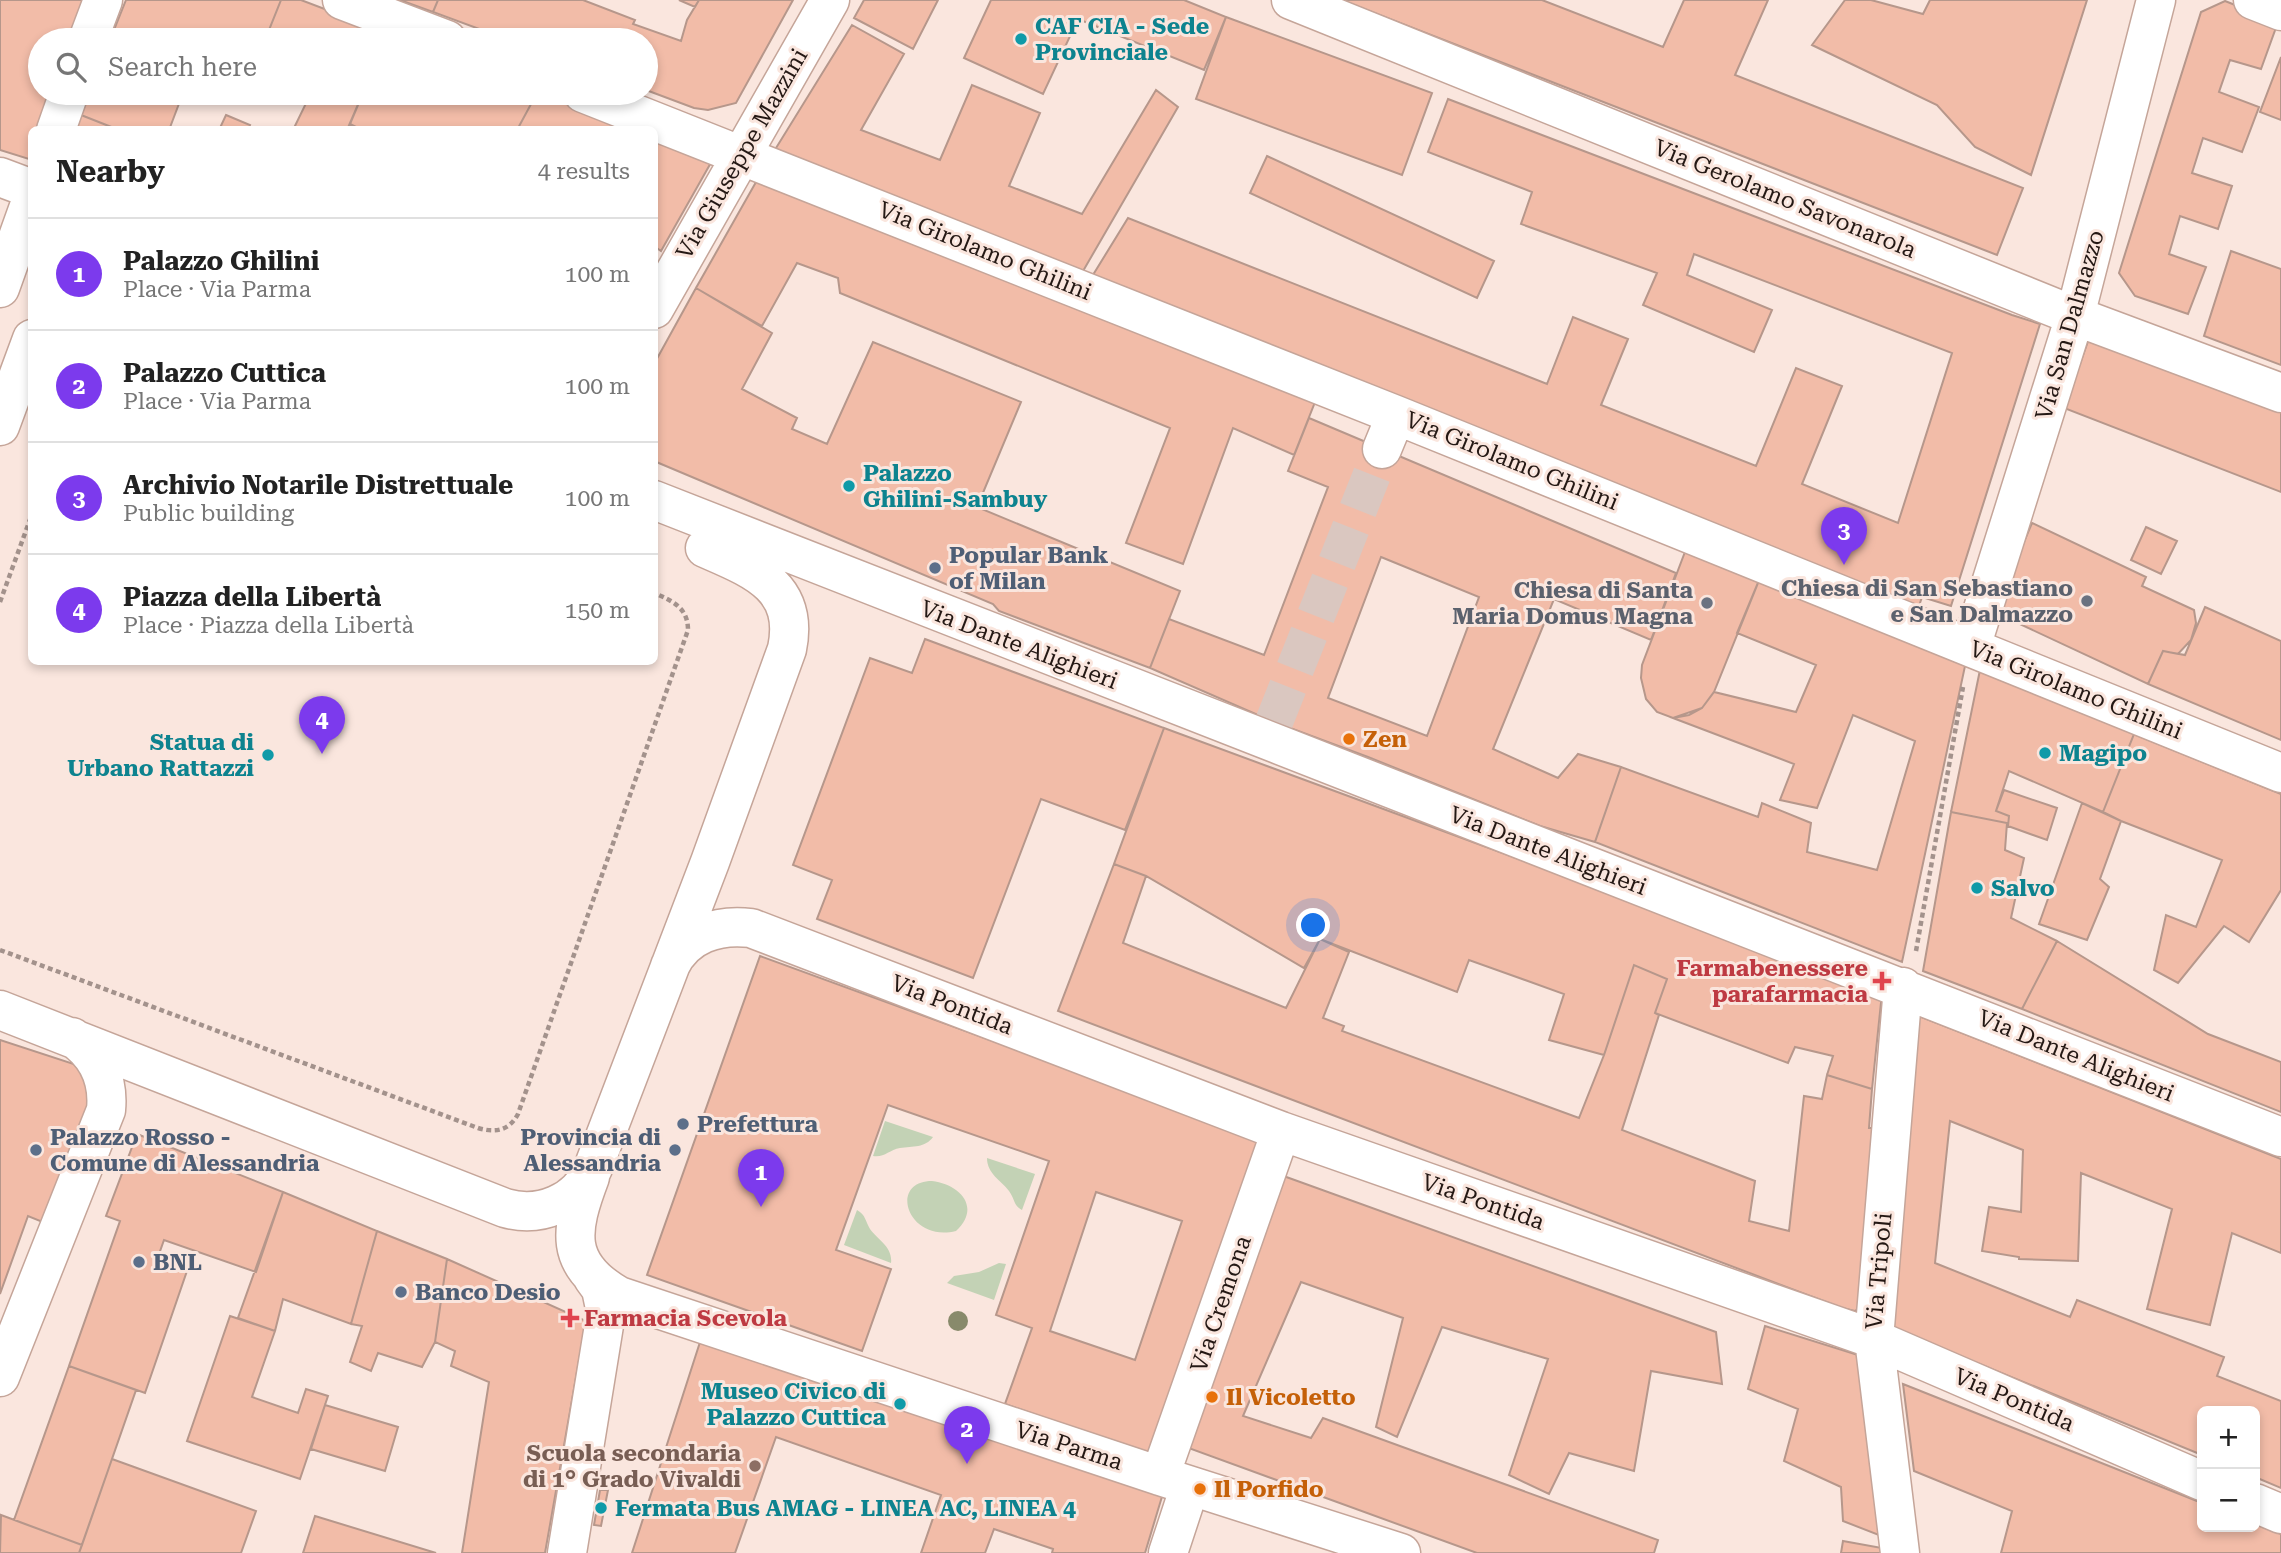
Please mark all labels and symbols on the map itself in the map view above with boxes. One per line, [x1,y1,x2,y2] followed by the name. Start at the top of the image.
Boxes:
[1035,13,1209,66] place label: CAF CIA - Sede Provinciale
[1013,31,1029,47] marker: CAF CIA - Sede Provinciale
[671,44,813,264] street label: Via Giuseppe Mazzini
[1650,134,1920,264] street label: Via Gerolamo Savonarola
[875,196,1095,306] street label: Via Girolamo Ghilini
[2030,227,2110,423] street label: Via San Dalmazzo
[1402,406,1622,516] street label: Via Girolamo Ghilini
[863,460,1047,513] place label: Palazzo Ghilini-Sambuy
[841,478,857,494] marker: Palazzo Ghilini-Sambuy
[1821,507,1867,565] pin: 3
[949,542,1108,595] place label: Popular Bank of Milan
[927,560,943,576] marker: Popular Bank of Milan
[1781,575,2073,628] place label: Chiesa di San Sebastiano e San Dalmazzo
[1452,577,1693,630] place label: Chiesa di Santa Maria Domus Magna
[2079,593,2095,609] marker: Chiesa di San Sebastiano e San Dalmazzo
[917,595,1121,695] street label: Via Dante Alighieri
[1699,595,1715,611] marker: Chiesa di Santa Maria Domus Magna
[1966,635,2186,745] street label: Via Girolamo Ghilini
[299,696,345,754] pin: 4
[1363,726,1407,753] place label: Zen
[67,729,254,782] place label: Statua di Urbano Rattazzi
[1341,731,1357,747] marker: Zen
[2059,740,2147,767] place label: Magipo
[2037,745,2053,761] marker: Magipo
[260,747,276,763] marker: Statua di Urbano Rattazzi
[1446,801,1650,901] street label: Via Dante Alighieri
[1991,875,2055,902] place label: Salvo
[1969,880,1985,896] marker: Salvo
[1296,908,1330,942] your location
[1677,955,1868,1008] place label: Farmabenessere parafarmacia
[887,969,1017,1041] street label: Via Pontida
[1874,973,1890,989] marker: Farmabenessere parafarmacia
[1974,1004,2178,1108] street label: Via Dante Alighieri
[697,1111,818,1138] place label: Prefettura
[675,1116,691,1132] marker: Prefettura
[50,1124,320,1177] place label: Palazzo Rosso - Comune di Alessandria
[520,1124,661,1177] place label: Provincia di Alessandria
[28,1142,44,1158] marker: Palazzo Rosso - Comune di Alessandria
[667,1142,683,1158] marker: Provincia di Alessandria
[738,1149,784,1207] pin: 1
[1418,1168,1548,1236] street label: Via Pontida
[1860,1211,1898,1331] street label: Via Tripoli
[1185,1232,1257,1376] street label: Via Cremona
[153,1249,202,1276] place label: BNL
[131,1254,147,1270] marker: BNL
[415,1279,561,1306] place label: Banco Desio
[393,1284,409,1300] marker: Banco Desio
[584,1305,787,1332] place label: Farmacia Scevola
[562,1310,578,1326] marker: Farmacia Scevola
[1950,1363,2079,1438] street label: Via Pontida
[701,1378,886,1431] place label: Museo Civico di Palazzo Cuttica
[1226,1384,1356,1411] place label: Il Vicoletto
[1204,1389,1220,1405] marker: Il Vicoletto
[892,1396,908,1412] marker: Museo Civico di Palazzo Cuttica
[944,1406,990,1464] pin: 2
[1012,1416,1127,1476] street label: Via Parma
[523,1440,741,1493] place label: Scuola secondaria di 1° Grado Vivaldi
[747,1458,763,1474] marker: Scuola secondaria di 1° Grado Vivaldi
[1214,1476,1324,1503] place label: Il Porfido
[1192,1481,1208,1497] marker: Il Porfido
[615,1495,1076,1522] place label: Fermata Bus AMAG - LINEA AC, LINEA 4
[593,1500,609,1516] marker: Fermata Bus AMAG - LINEA AC, LINEA 4

